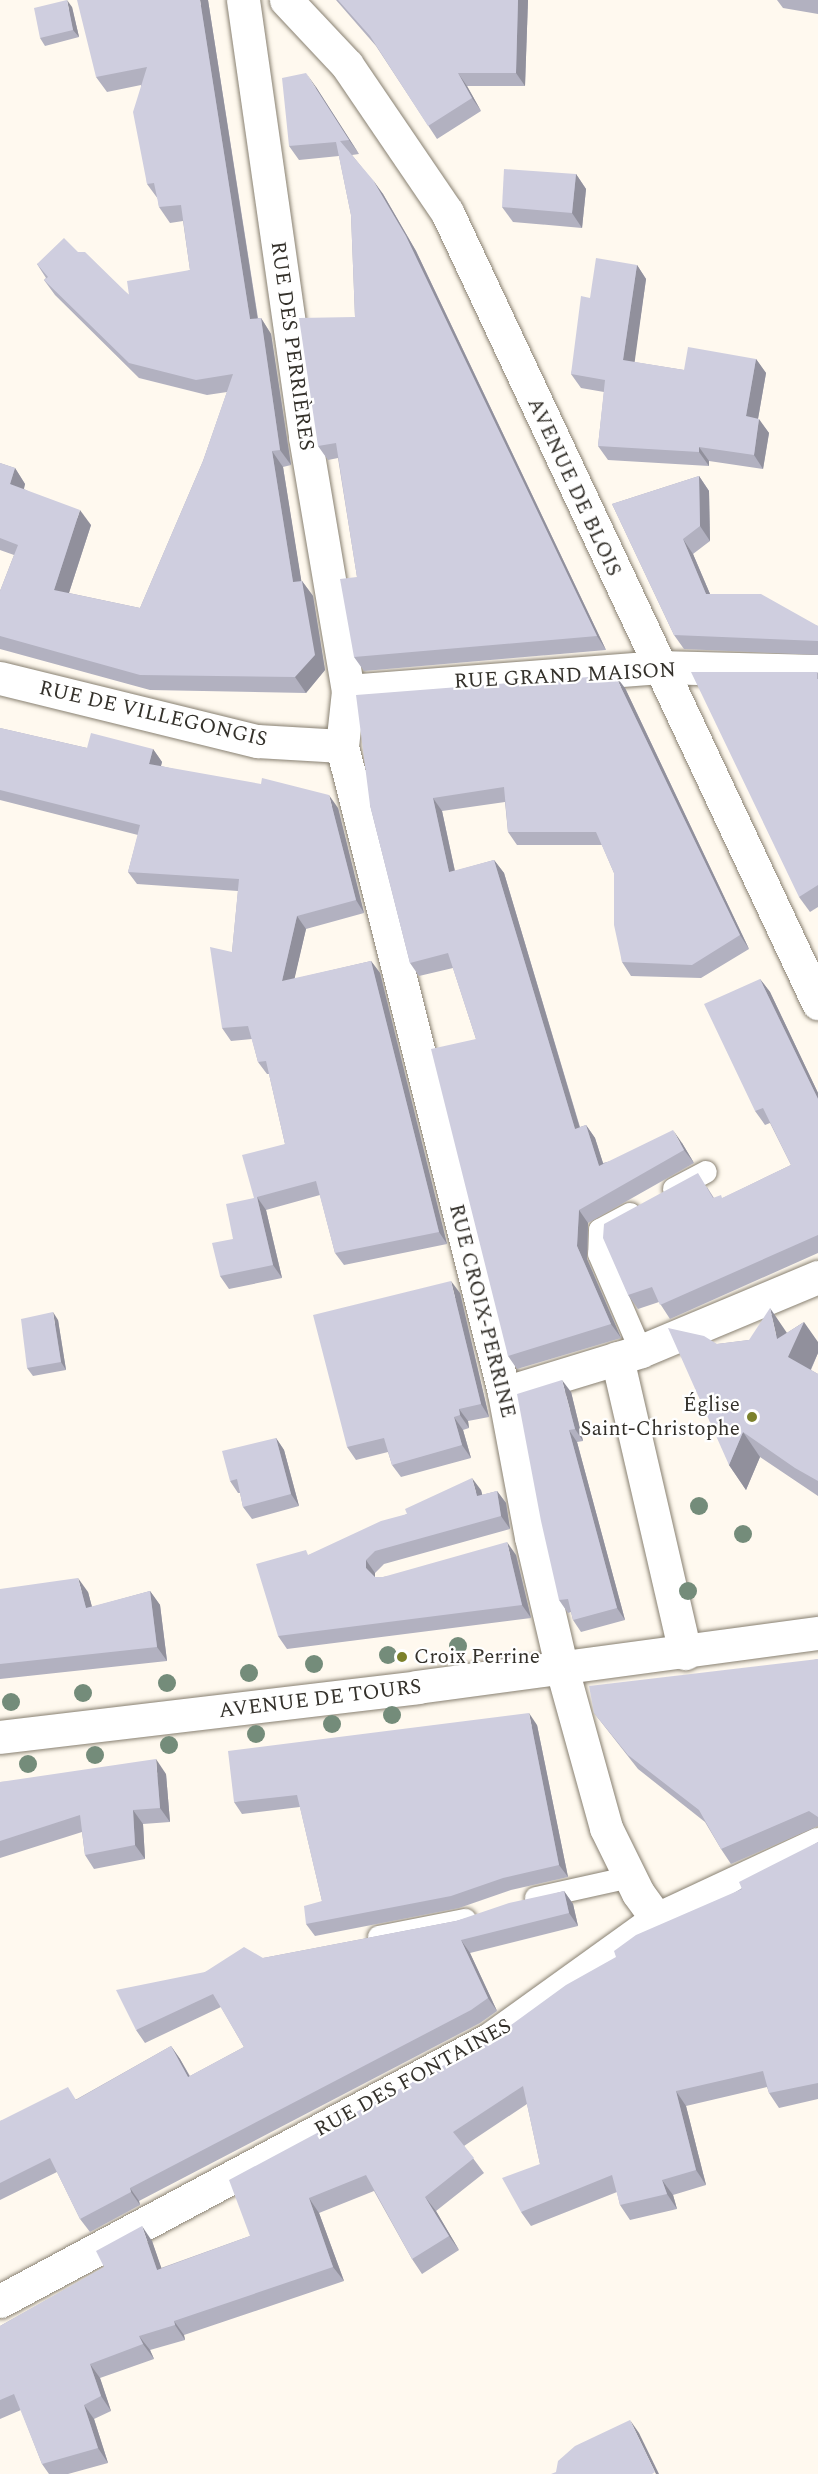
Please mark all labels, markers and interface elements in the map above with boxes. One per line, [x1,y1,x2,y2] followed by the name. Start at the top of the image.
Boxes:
[265,240,319,452] street label: RUE DES PERRIÈRES
[522,394,626,580] street label: AVENUE DE BLOIS
[453,658,677,694] street label: RUE GRAND MAISON
[36,675,270,753] street label: RUE DE VILLEGONGIS
[443,1201,521,1421] street label: RUE CROIX-PERRINE
[580,1392,740,1442] place label: Église Saint-Christophe
[745,1410,759,1424] marker: Église Saint-Christophe
[414,1644,540,1670] place label: Croix Perrine
[395,1650,409,1664] marker: Croix Perrine
[217,1674,423,1724] street label: AVENUE DE TOURS
[310,2013,516,2143] street label: RUE DES FONTAINES

